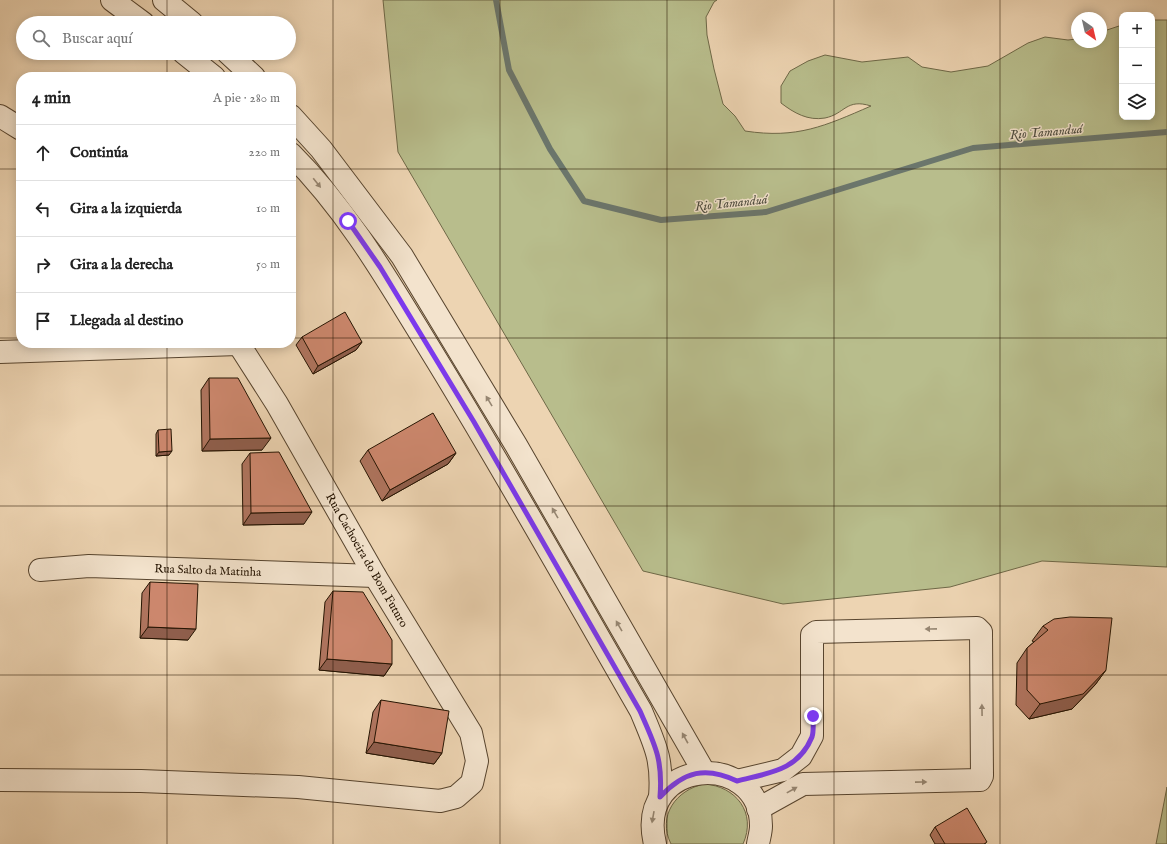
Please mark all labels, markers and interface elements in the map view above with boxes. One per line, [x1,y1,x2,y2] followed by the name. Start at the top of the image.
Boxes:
[1071,12,1107,48] north arrow
[1119,12,1155,120] map controls
[1119,12,1155,48] button: +
[16,16,296,60] search box
[30,27,52,49] icon: search
[62,29,132,48] text: Buscar aquí
[1119,48,1155,84] button: −
[1119,84,1155,120] button: layers
[32,88,71,109] text: 4 min
[213,90,280,107] text: A pie · 280 m
[1009,121,1084,144] water label: Rio Tamanduá
[32,142,54,164] icon: ahead
[70,143,128,162] text: Continúa
[249,144,280,161] text: 220 m
[313,178,322,188] one-way arrow
[694,191,770,216] water label: Rio Tamanduá
[32,198,54,220] icon: left
[70,199,182,218] text: Gira a la izquierda
[256,200,280,217] text: 10 m
[339,212,357,230] route start
[32,254,54,276] icon: right
[70,255,173,274] text: Gira a la derecha
[256,256,280,273] text: 50 m
[32,310,54,332] icon: arrive
[70,311,183,330] text: Llegada al destino
[486,395,493,407] one-way arrow
[322,490,411,630] street label: Rua Cachoeira do Bom Futuro
[551,507,558,519] one-way arrow
[154,561,262,580] street label: Rua Salto da Matinha
[616,620,623,632] one-way arrow
[924,626,937,632] one-way arrow
[979,703,985,716] one-way arrow
[804,707,822,725] route end
[682,732,689,744] one-way arrow
[915,779,928,785] one-way arrow
[787,786,798,793] one-way arrow
[650,810,656,823] one-way arrow

